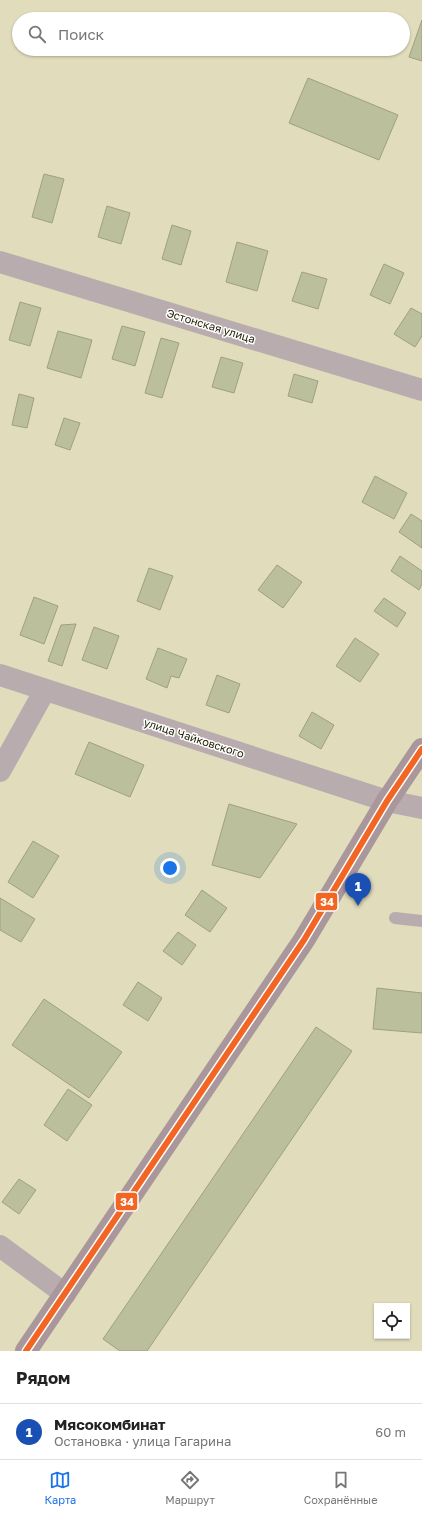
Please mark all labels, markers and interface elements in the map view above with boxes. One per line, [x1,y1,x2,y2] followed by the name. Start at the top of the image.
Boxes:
[12,12,410,56] search box
[26,23,48,45] icon: search
[58,25,104,43] text: Поиск
[165,306,257,345] street label: Эстонская улица
[142,715,246,760] street label: улица Чайковского
[160,858,180,878] your location
[345,873,371,906] pin: 1
[315,892,338,911] line badge: 34
[320,895,334,908] text: 34
[115,1192,138,1211] line badge: 34
[120,1195,134,1208] text: 34
[374,1303,410,1339] map controls
[374,1303,410,1339] button: locate
[16,1367,70,1388] text: Рядом
[54,1415,166,1433] text: Мясокомбинат
[26,1424,32,1440] text: 1
[375,1424,406,1440] text: 60 m
[54,1433,231,1449] text: Остановка · улица Гагарина
[44,1469,76,1506] tab: Карта
[165,1469,215,1506] tab: Маршрут
[304,1469,378,1506] tab: Сохранённые

